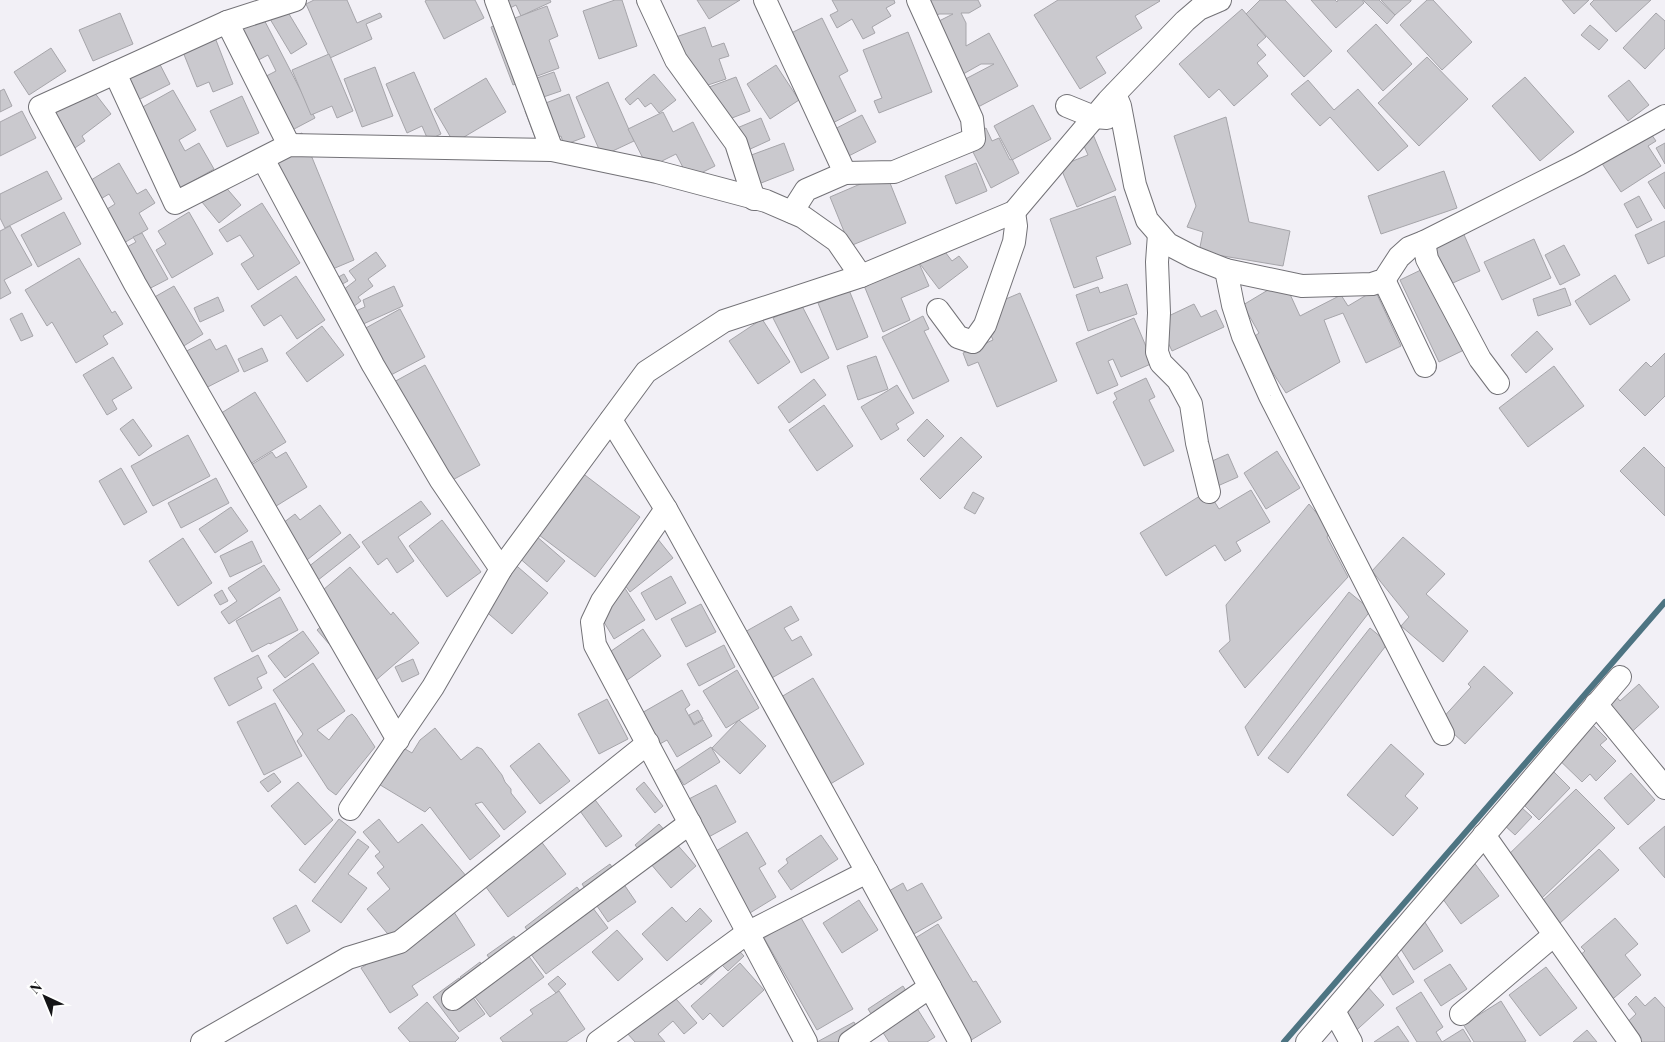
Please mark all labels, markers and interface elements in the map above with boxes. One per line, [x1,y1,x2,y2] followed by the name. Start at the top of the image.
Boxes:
[20,972,70,1022] north arrow
[25,977,46,998] text: N

